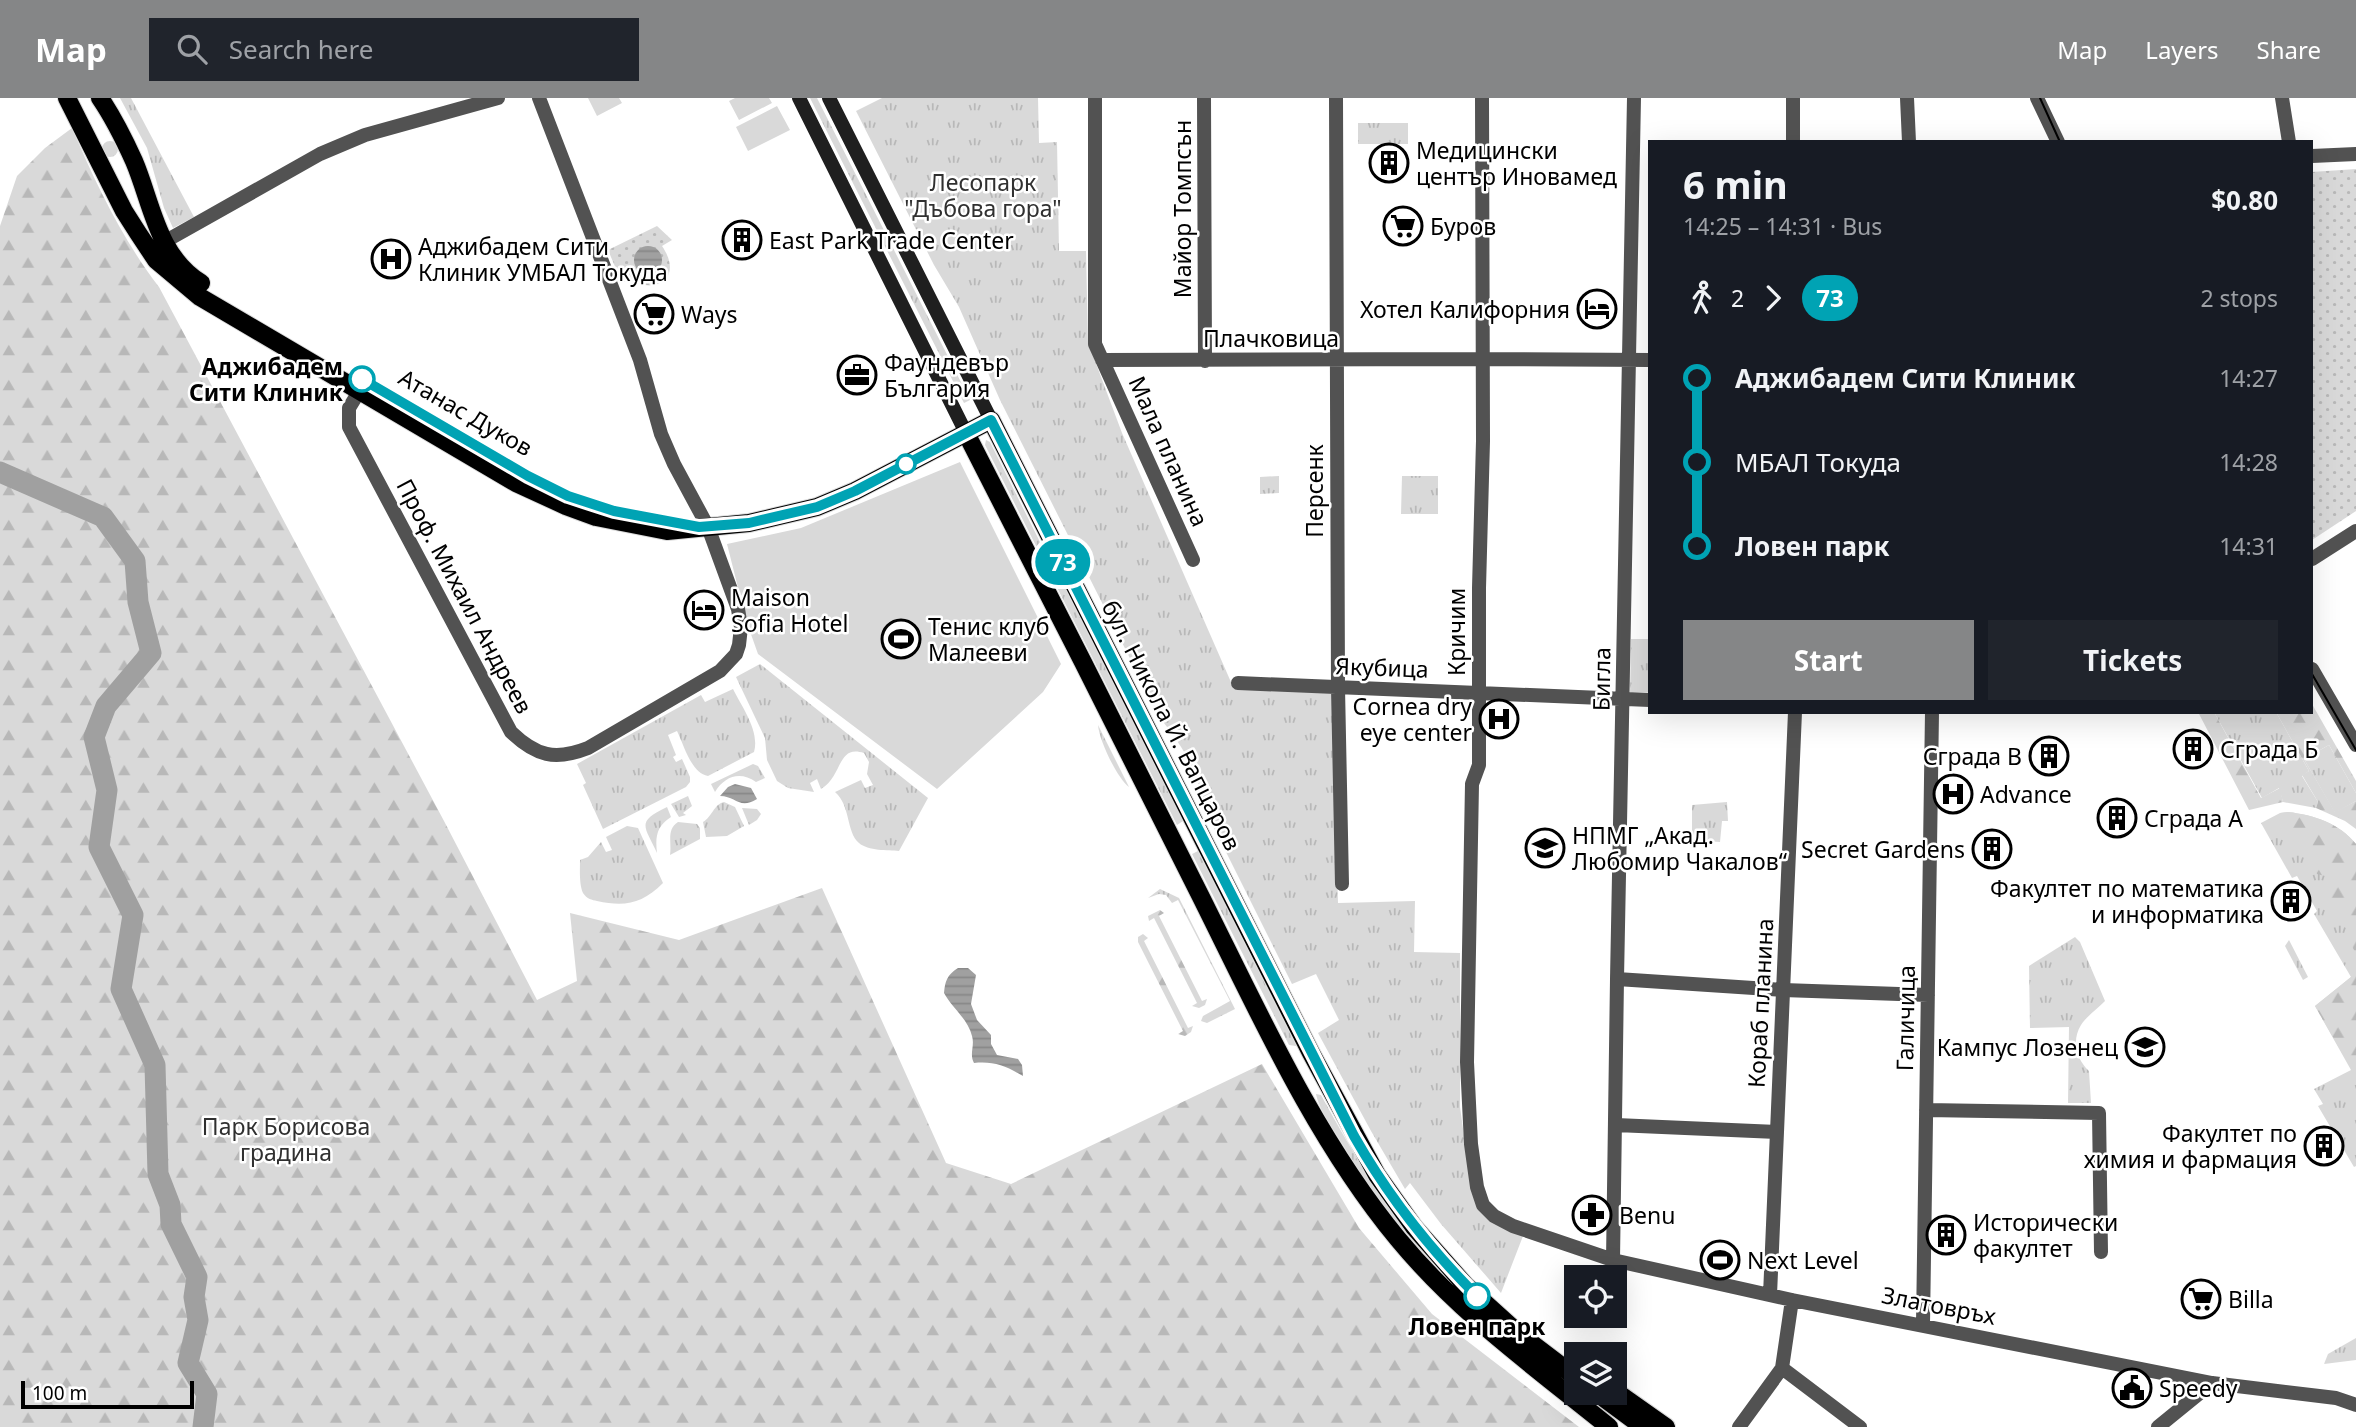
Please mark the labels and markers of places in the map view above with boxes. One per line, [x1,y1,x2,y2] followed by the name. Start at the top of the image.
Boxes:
[1416,134,1617,192] place label: Медицински център Иновамед
[1368,142,1410,184] building icon: Медицински център Иновамед
[1382,205,1424,247] supermarket icon: Буров
[1430,210,1496,242] place label: Буров
[721,219,763,261] building icon: East Park Trade Center
[769,224,1014,256] place label: East Park Trade Center
[418,230,668,288] place label: Аджибадем Сити Клиник УМБАЛ Токуда
[370,238,412,280] hospital icon: Аджибадем Сити Клиник УМБАЛ Токуда
[1576,288,1618,330] hotel icon: Хотел Калифорния
[633,293,675,335] supermarket icon: Ways
[1360,293,1570,325] place label: Хотел Калифорния
[681,298,738,330] place label: Ways
[884,346,1009,404] place label: Фаундевър България
[189,350,344,408] place label: Аджибадем Сити Клиник
[836,354,878,396] office icon: Фаундевър България
[349,366,375,392] marker: Аджибадем Сити Клиник
[896,454,916,474] unlabelled marker
[731,581,848,639] place label: Maison Sofia Hotel
[683,589,725,631] hotel icon: Maison Sofia Hotel
[928,610,1049,668] place label: Тенис клуб Малееви
[880,618,922,660] sports icon: Тенис клуб Малееви
[1353,690,1472,748] place label: Cornea dry eye center
[1478,698,1520,740] hospital icon: Cornea dry eye center
[2172,728,2214,770] building icon: Сграда Б
[2220,733,2318,765] place label: Сграда Б
[2028,735,2070,777] building icon: Сграда В
[1923,740,2022,772] place label: Сграда В
[1932,773,1974,815] hospital icon: Advance
[1980,778,2072,810] place label: Advance
[2096,797,2138,839] building icon: Сграда А
[2144,802,2243,834] place label: Сграда А
[1572,819,1787,877] place label: НПМГ „Акад. Любомир Чакалов“
[1524,827,1566,869] school or university icon: НПМГ „Акад. Любомир Чакалов“
[1971,828,2013,870] building icon: Secret Gardens
[1801,833,1965,865] place label: Secret Gardens
[1990,872,2264,930] place label: Факултет по математика и информатика
[2270,880,2312,922] building icon: Факултет по математика и информатика
[2124,1026,2166,1068] school or university icon: Кампус Лозенец
[1937,1031,2118,1063] place label: Кампус Лозенец
[2084,1117,2297,1175] place label: Факултет по химия и фармация
[2303,1125,2345,1167] building icon: Факултет по химия и фармация
[1571,1194,1613,1236] pharmacy icon: Benu
[1619,1199,1675,1231] place label: Benu
[1973,1206,2118,1264] place label: Исторически факултет
[1925,1214,1967,1256] building icon: Исторически факултет
[1699,1239,1741,1281] sports icon: Next Level
[1747,1244,1859,1276] place label: Next Level
[2180,1278,2222,1320] supermarket icon: Billa
[1464,1283,1490,1309] marker: Ловен парк
[2228,1283,2274,1315] place label: Billa
[1409,1310,1546,1342] place label: Ловен парк
[2111,1367,2153,1409] public building icon: Speedy
[2159,1372,2238,1404] place label: Speedy

